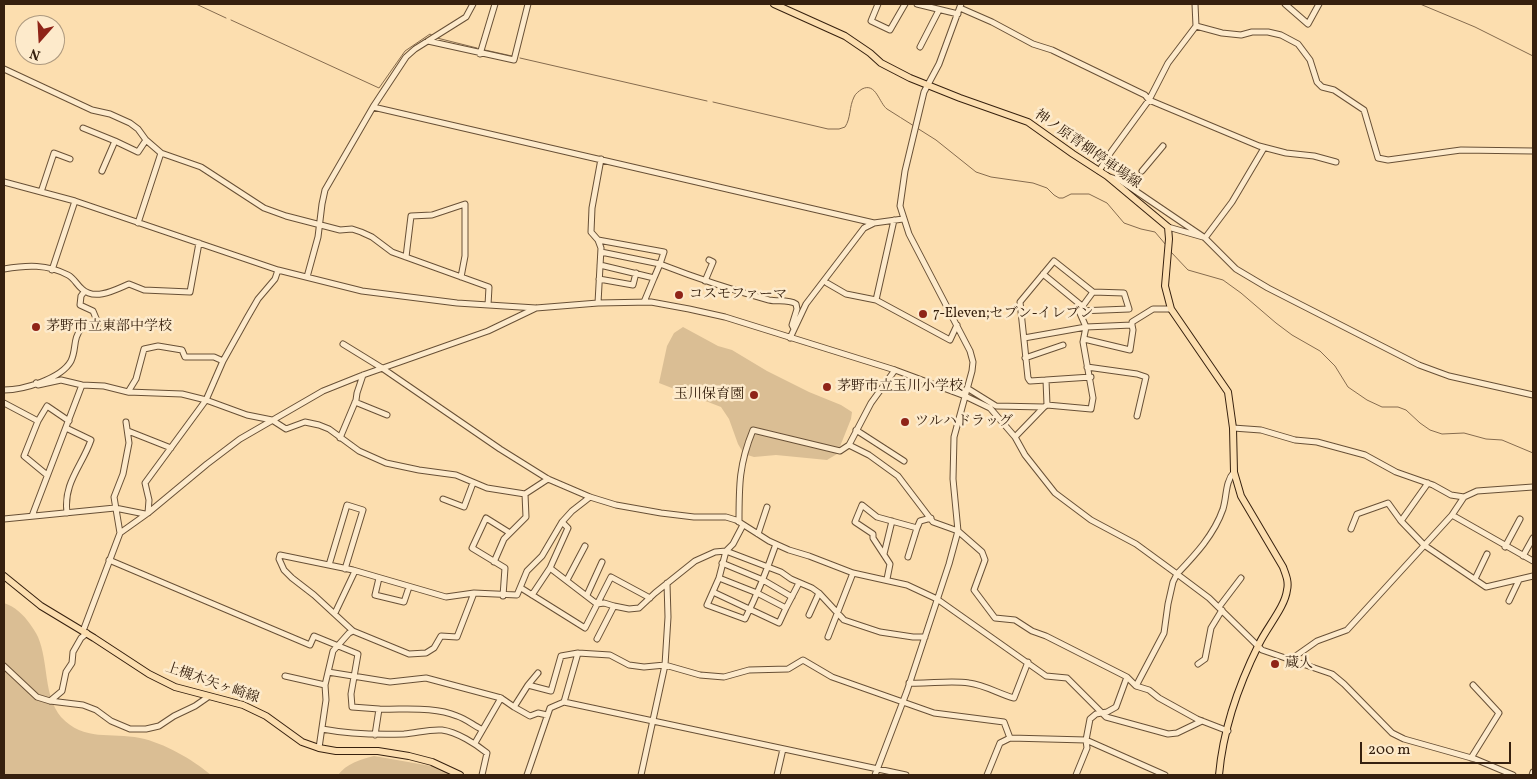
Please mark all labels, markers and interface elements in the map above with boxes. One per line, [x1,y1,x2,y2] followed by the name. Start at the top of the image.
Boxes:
[15,15,65,65] north arrow
[27,43,43,64] text: N
[1031,107,1143,193] street label: 神ノ原青柳停車場線
[689,287,787,303] place label: コスモファーマ
[673,289,685,301] marker: コスモファーマ
[933,306,1094,322] place label: 7-Eleven;セブン-イレブン
[917,308,929,320] marker: 7-Eleven;セブン-イレブン
[46,319,172,335] place label: 茅野市立東部中学校
[30,321,42,333] marker: 茅野市立東部中学校
[837,379,963,395] place label: 茅野市立玉川小学校
[821,381,833,393] marker: 茅野市立玉川小学校
[674,387,744,403] place label: 玉川保育園
[748,389,760,401] marker: 玉川保育園
[915,414,1013,430] place label: ツルハドラッグ
[899,416,911,428] marker: ツルハドラッグ
[1285,656,1313,672] place label: 蔵人
[1269,658,1281,670] marker: 蔵人
[163,660,261,708] street label: 上槻木矢ヶ崎線
[1362,732,1513,764] scale bar
[1368,740,1411,761] text: 200 m

